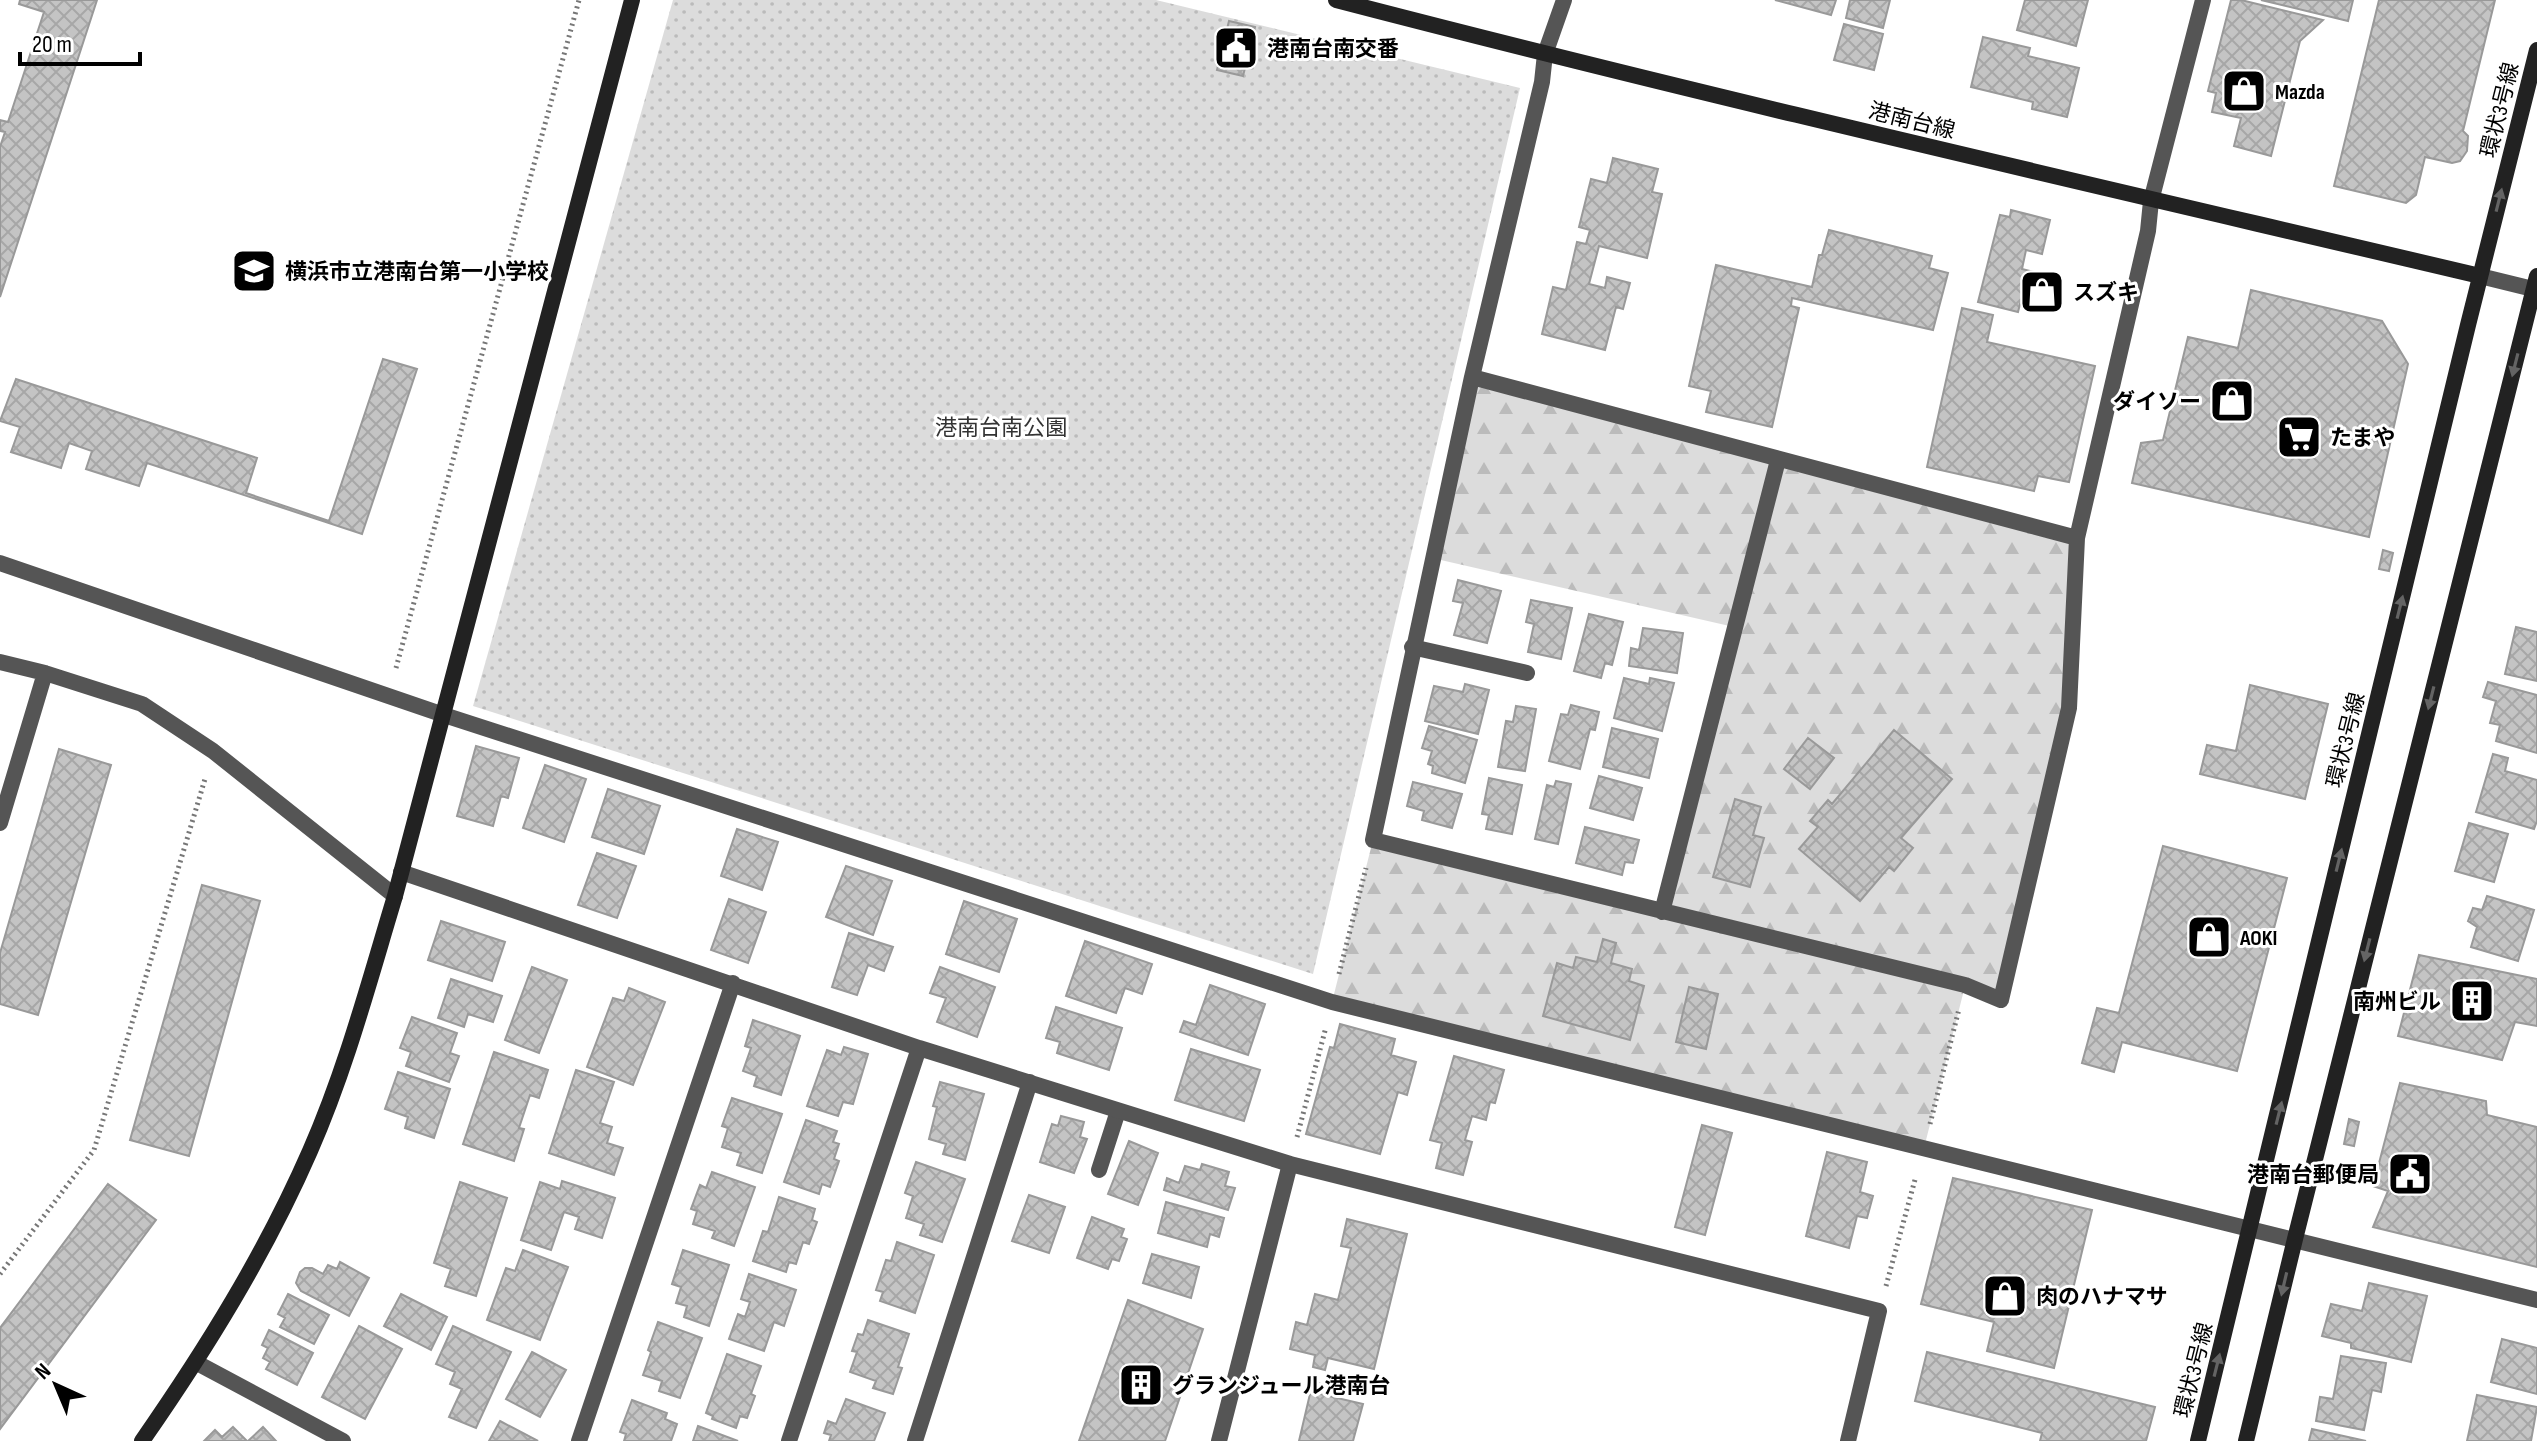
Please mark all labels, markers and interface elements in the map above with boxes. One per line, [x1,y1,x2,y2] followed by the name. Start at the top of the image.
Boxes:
[20,16,140,66] scale bar
[1212,24,1260,72] public building icon: 港南台南交番
[32,30,72,59] text: 20 m
[1267,36,1399,63] place label: 港南台南交番
[2476,60,2525,161] street label: 環状3号線
[2220,67,2268,115] shop icon: Mazda
[2275,79,2325,106] place label: Mazda
[1866,98,1958,145] street label: 港南台線
[2493,188,2506,213] one-way arrow
[230,247,278,295] school or university icon: 横浜市立港南台第一小学校
[285,259,549,286] place label: 横浜市立港南台第一小学校
[2018,268,2066,316] shop icon: スズキ
[2073,280,2139,307] place label: スズキ
[2509,352,2521,377] one-way arrow
[2208,377,2256,425] shop icon: ダイソー
[2113,389,2201,416] place label: ダイソー
[2275,413,2323,461] supermarket icon: たまや
[935,415,1067,442] park label: 港南台南公園
[2330,425,2395,452] place label: たまや
[2394,595,2407,620] one-way arrow
[2425,686,2437,711] one-way arrow
[2322,690,2371,791] street label: 環状3号線
[2334,847,2346,872] one-way arrow
[2185,913,2233,961] shop icon: AOKI
[2239,925,2277,952] place label: AOKI
[2361,938,2373,963] one-way arrow
[2448,977,2496,1025] building icon: 南州ビル
[2353,989,2441,1016] place label: 南州ビル
[2273,1100,2285,1125] one-way arrow
[2386,1150,2434,1198] public building icon: 港南台郵便局
[2247,1162,2379,1189] place label: 港南台郵便局
[1981,1272,2029,1320] shop icon: 肉のハナマサ
[2277,1272,2290,1297] one-way arrow
[2036,1284,2168,1311] place label: 肉のハナマサ
[2170,1320,2219,1421] street label: 環状3号線
[16,1345,96,1425] north arrow
[2211,1353,2223,1378] one-way arrow
[30,1358,57,1385] text: N
[1117,1361,1165,1409] building icon: グランジュール港南台
[1172,1373,1390,1400] place label: グランジュール港南台

